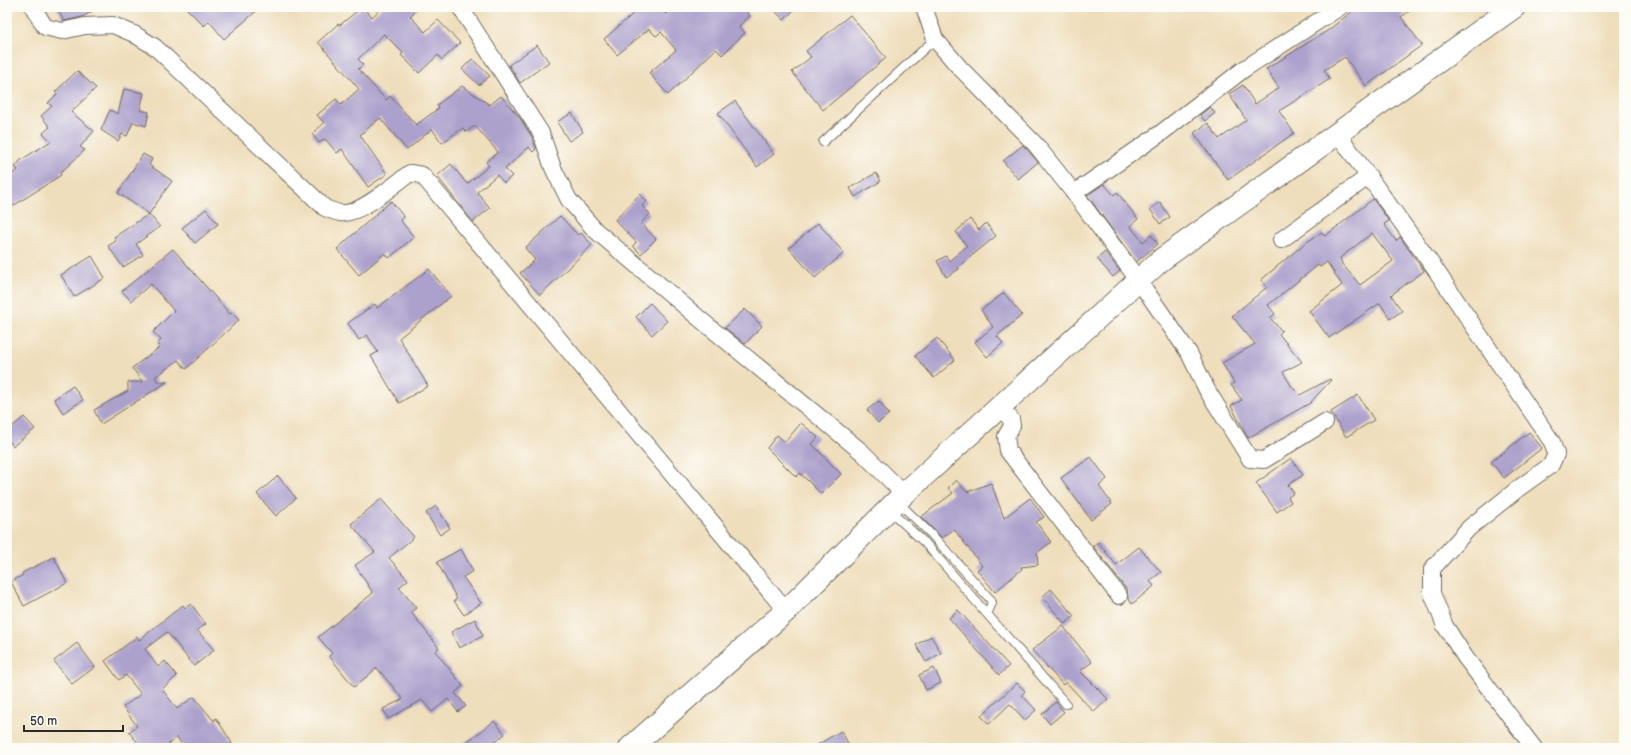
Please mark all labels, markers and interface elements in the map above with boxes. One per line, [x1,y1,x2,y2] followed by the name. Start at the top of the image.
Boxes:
[24,707,123,733] scale bar
[30,714,57,729] text: 50 m

